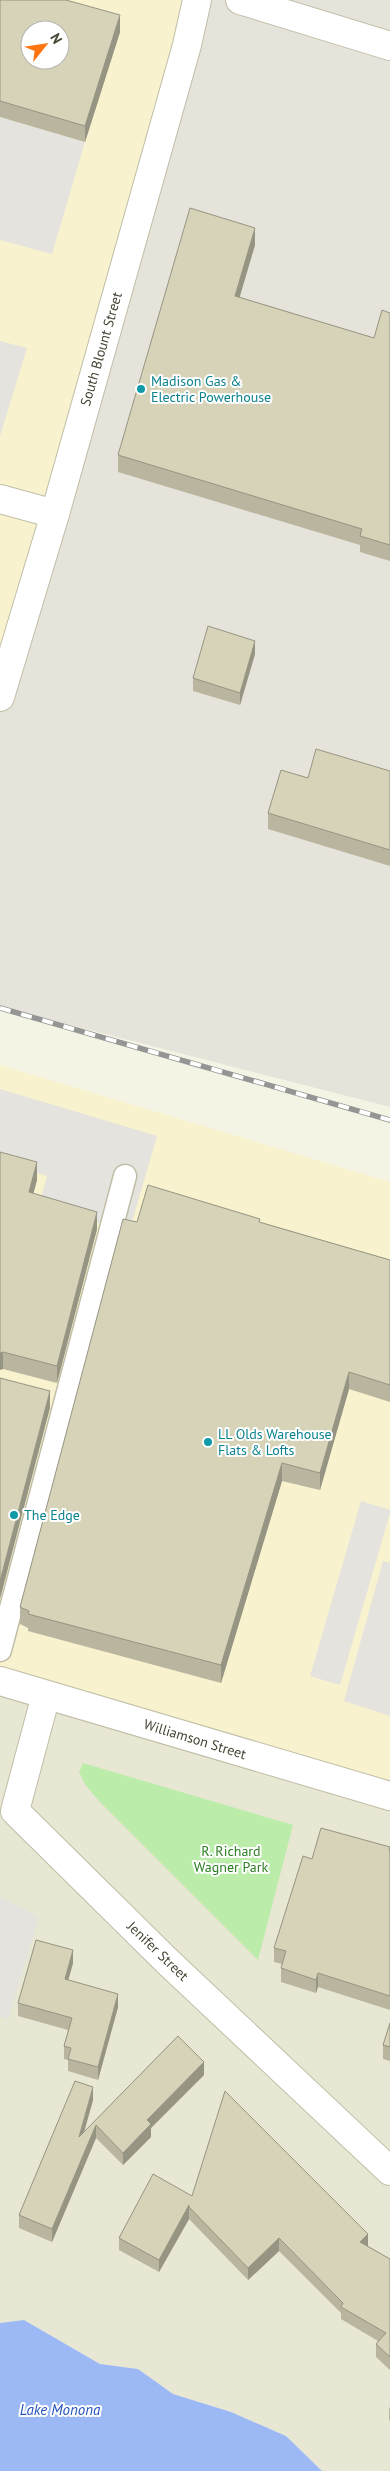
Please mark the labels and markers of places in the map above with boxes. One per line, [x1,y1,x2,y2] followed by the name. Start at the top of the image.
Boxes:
[151,372,271,406] place label: Madison Gas & Electric Powerhouse
[135,383,147,395] marker: Madison Gas & Electric Powerhouse
[218,1425,332,1459] place label: LL Olds Warehouse Flats & Lofts
[202,1436,214,1448] marker: LL Olds Warehouse Flats & Lofts
[24,1506,80,1524] place label: The Edge
[8,1509,20,1521] marker: The Edge

